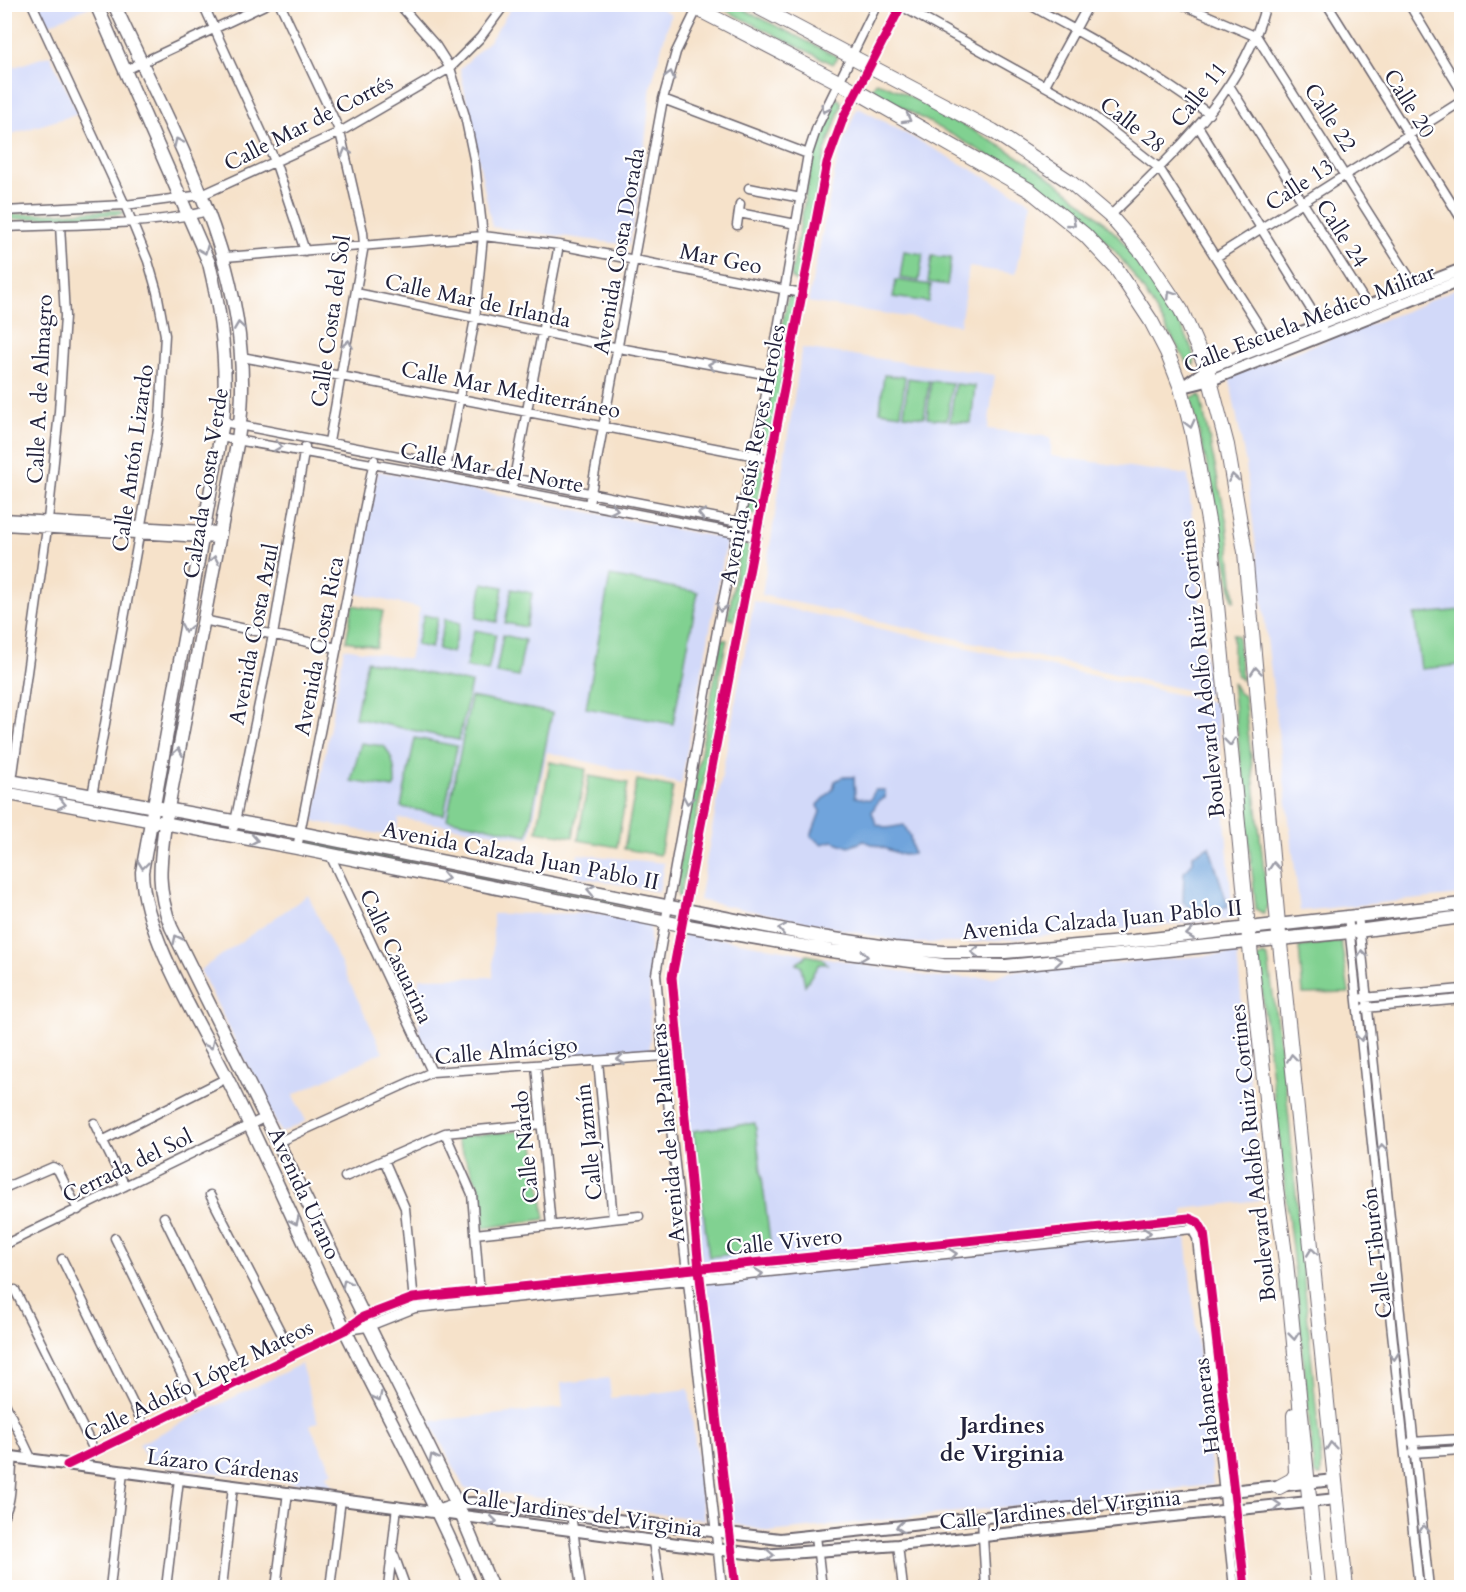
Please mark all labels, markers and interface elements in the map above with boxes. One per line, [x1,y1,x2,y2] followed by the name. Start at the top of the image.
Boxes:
[1164,55,1234,134] street label: Calle 11
[1376,63,1442,144] street label: Calle 20
[219,67,398,179] street label: Calle Mar de Cortés
[662,70,675,80] one-way arrow
[1297,78,1363,158] street label: Calle 22
[1093,90,1172,160] street label: Calle 28
[821,103,833,114] one-way arrow
[901,112,911,123] one-way arrow
[173,137,185,148] one-way arrow
[586,145,652,357] street label: Avenida Costa Dorada
[340,147,353,157] one-way arrow
[1260,152,1340,218] street label: Calle 13
[1309,194,1375,274] street label: Calle 24
[1065,216,1075,227] one-way arrow
[304,233,358,409] street label: Calle Costa del Sol
[677,236,765,282] street label: Mar Geo
[197,244,209,255] one-way arrow
[1179,257,1440,381] street label: Calle Escuela Médico Militar
[382,267,574,335] street label: Calle Mar de Irlanda
[1167,290,1178,301] one-way arrow
[20,293,60,485] street label: Calle A. de Almagro
[233,321,245,331] one-way arrow
[713,322,793,587] street label: Avenida Jesús Reyes Heroles
[341,339,353,348] one-way arrow
[398,354,623,426] street label: Calle Mar Mediterráneo
[707,359,717,371] one-way arrow
[105,362,161,554] street label: Calle Antón Lizardo
[176,386,236,581] street label: Calzada Costa Verde
[1183,419,1196,429] one-way arrow
[397,435,586,500] street label: Calle Mar del Norte
[273,439,283,452] one-way arrow
[1227,473,1240,483] one-way arrow
[609,502,619,515] one-way arrow
[697,508,707,521] one-way arrow
[1171,519,1233,819] street label: Boulevard Adolfo Ruiz Cortines
[222,541,286,727] street label: Avenida Costa Azul
[287,554,351,738] street label: Avenida Costa Rica
[207,555,220,565] one-way arrow
[716,602,729,612] one-way arrow
[180,624,192,633] one-way arrow
[1250,667,1263,676] one-way arrow
[1223,737,1236,746] one-way arrow
[172,747,184,757] one-way arrow
[682,795,694,804] one-way arrow
[57,797,67,810] one-way arrow
[380,814,662,898] street label: Avenida Calzada Juan Pablo II
[248,833,258,846] one-way arrow
[137,860,150,869] one-way arrow
[1268,861,1281,870] one-way arrow
[440,871,450,884] one-way arrow
[352,884,441,1029] street label: Calle Casuarina
[586,885,596,898] one-way arrow
[961,893,1243,947] street label: Avenida Calzada Juan Pablo II
[777,923,787,936] one-way arrow
[1186,928,1195,940] one-way arrow
[172,934,184,945] one-way arrow
[971,946,980,959] one-way arrow
[859,949,869,962] one-way arrow
[1356,949,1369,958] one-way arrow
[1054,955,1063,968] one-way arrow
[1222,1003,1284,1303] street label: Boulevard Adolfo Ruiz Cortines
[643,1022,693,1244] street label: Avenida de las Palmeras
[433,1030,579,1072] street label: Calle Almácigo
[1354,1032,1367,1041] one-way arrow
[203,1038,215,1049] one-way arrow
[616,1052,625,1065] one-way arrow
[1286,1053,1299,1062] one-way arrow
[568,1081,610,1202] street label: Calle Jazmín
[505,1089,547,1205] street label: Calle Nardo
[57,1121,198,1210] street label: Cerrada del Sol
[260,1123,348,1264] street label: Avenida Urano
[1376,1143,1389,1152] one-way arrow
[1354,1185,1400,1320] street label: Calle Tiburón
[287,1214,299,1225] one-way arrow
[724,1221,844,1263] street label: Calle Vivero
[1142,1227,1151,1240] one-way arrow
[1306,1247,1319,1256] one-way arrow
[948,1248,957,1261] one-way arrow
[754,1268,763,1281] one-way arrow
[342,1279,354,1290] one-way arrow
[79,1312,318,1450] street label: Calle Adolfo López Mateos
[1287,1331,1300,1340] one-way arrow
[1387,1351,1400,1360] one-way arrow
[1186,1356,1228,1456] street label: Habaneras
[371,1390,383,1401] one-way arrow
[940,1409,1064,1470] district label: Jardines de Virginia
[1325,1441,1338,1450] one-way arrow
[145,1442,301,1490] street label: Lázaro Cárdenas
[429,1453,440,1464] one-way arrow
[460,1481,704,1545] street label: Calle Jardines del Virginia
[938,1482,1183,1538] street label: Calle Jardines del Virginia
[1273,1499,1282,1512] one-way arrow
[489,1514,498,1527] one-way arrow
[896,1520,905,1533] one-way arrow
[1418,1525,1431,1534] one-way arrow
[766,1549,775,1562] one-way arrow

